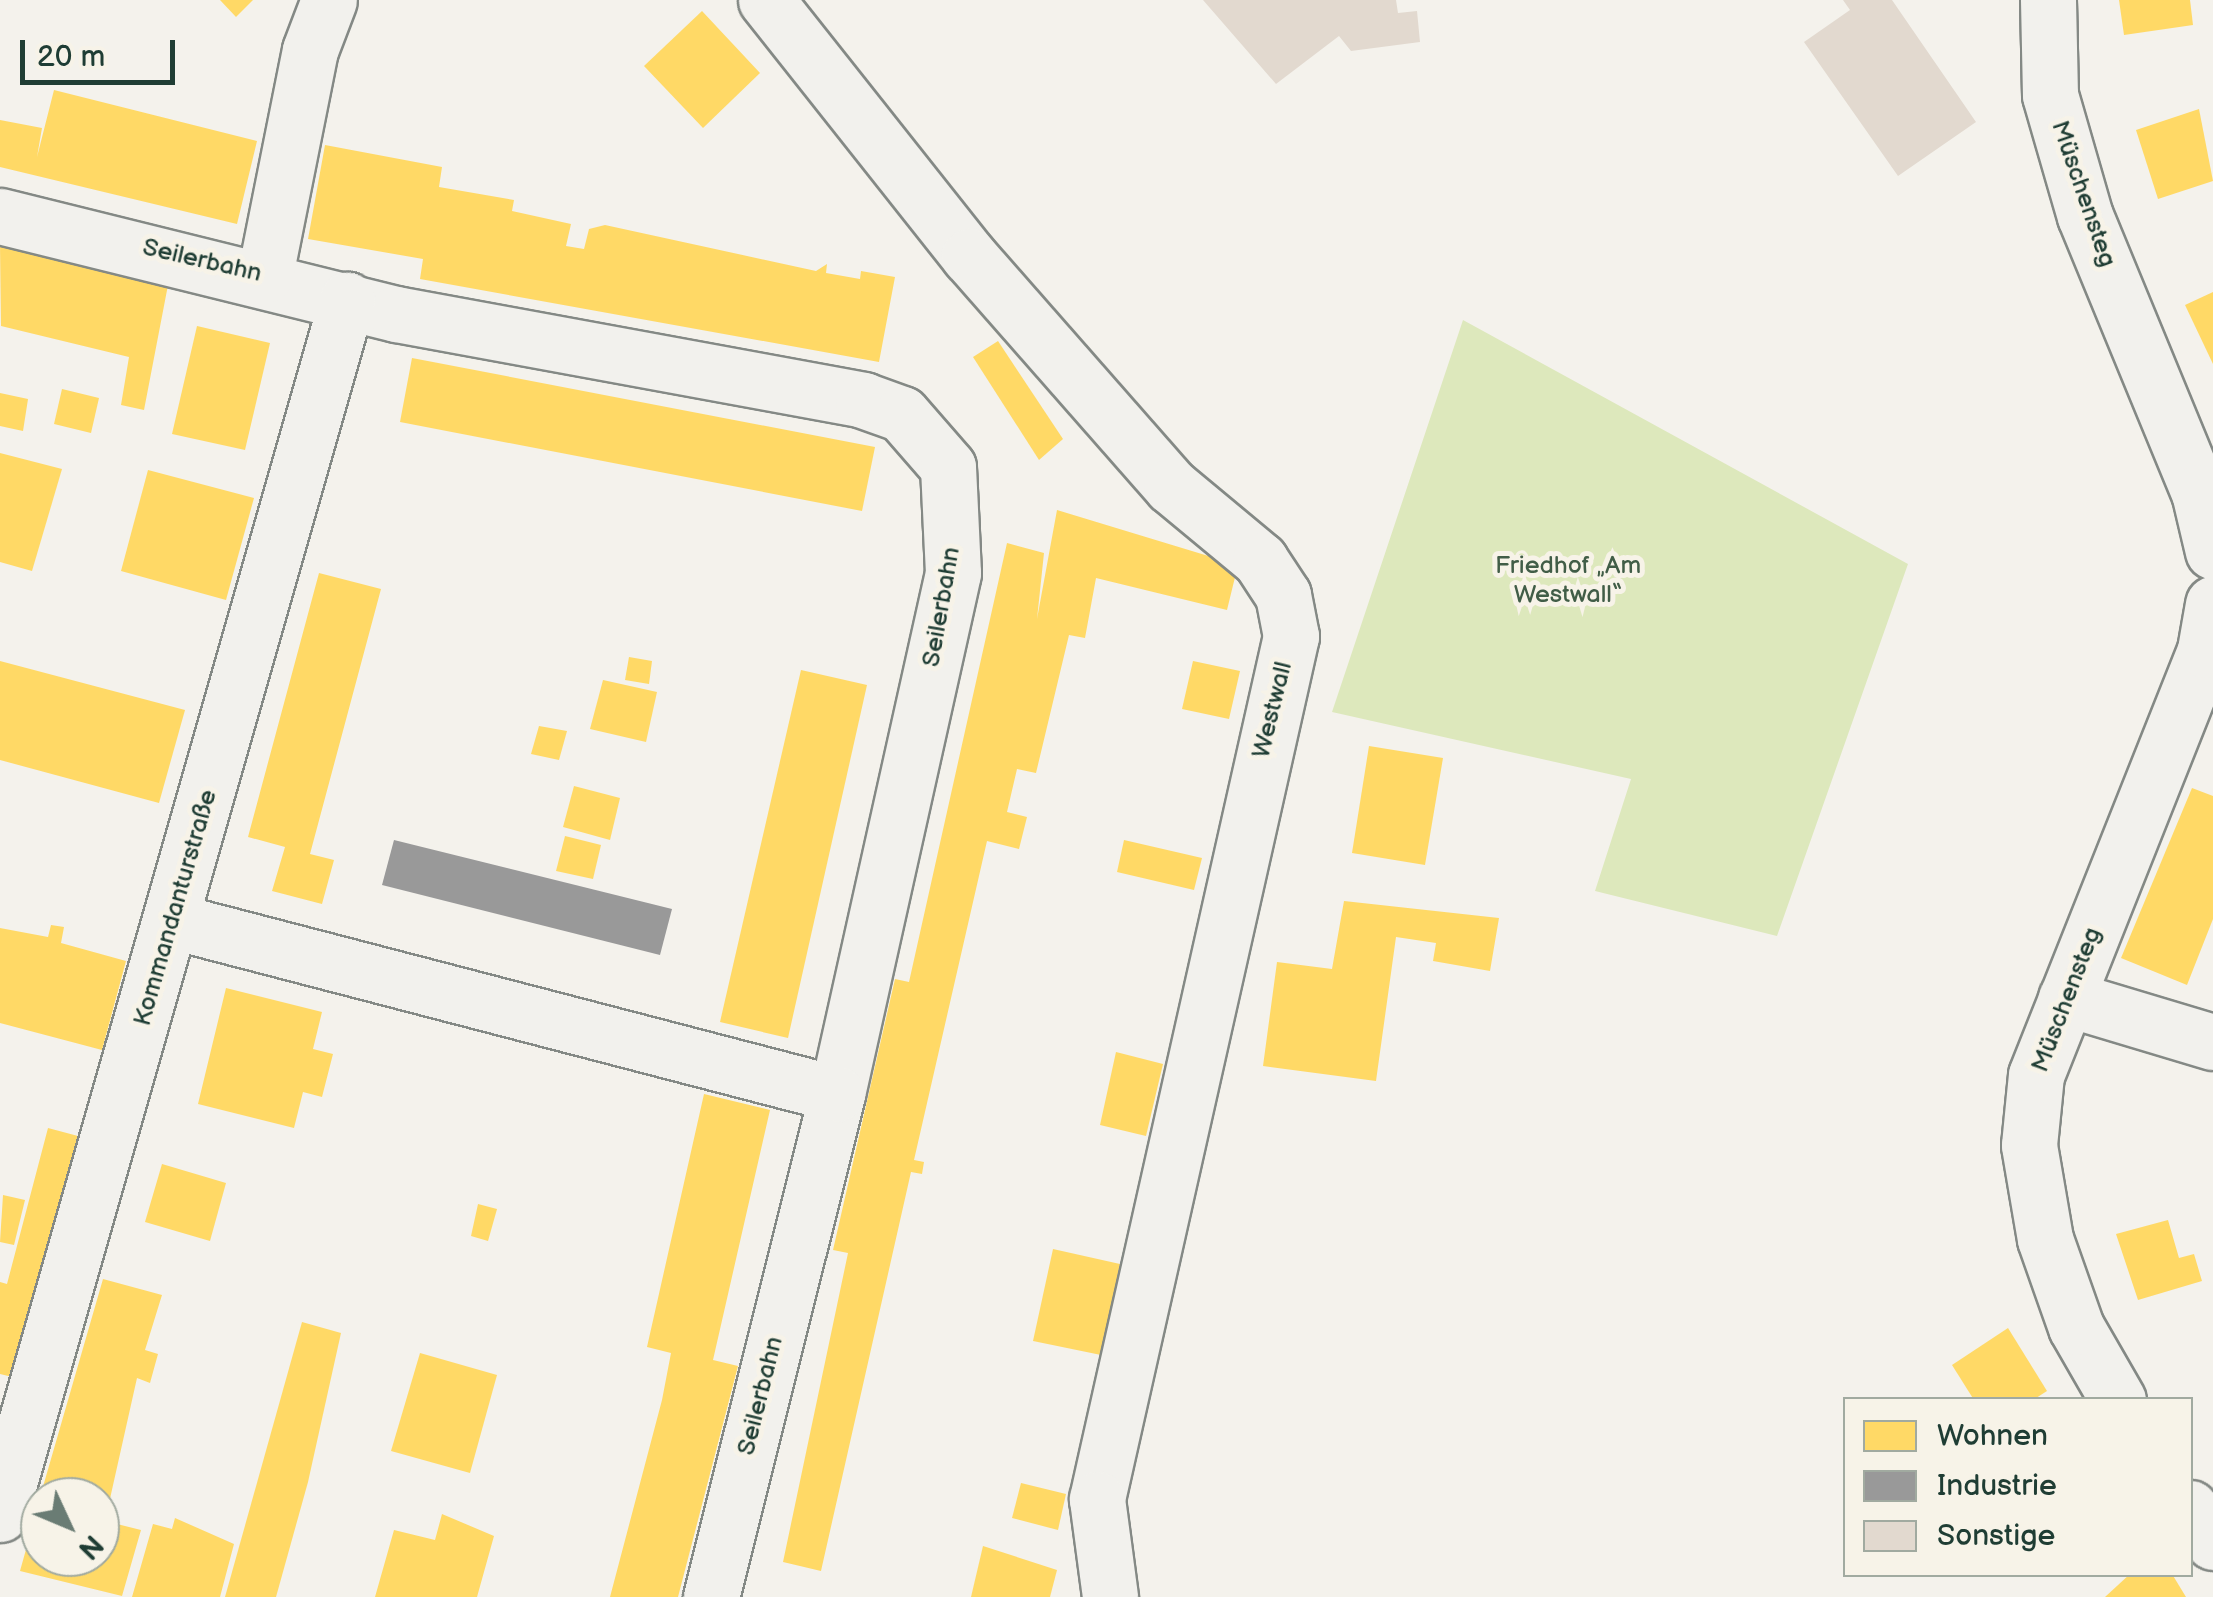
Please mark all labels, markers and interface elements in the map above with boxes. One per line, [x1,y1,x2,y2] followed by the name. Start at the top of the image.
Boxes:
[25,20,180,82] scale bar
[37,39,105,75] text: 20 m
[2044,117,2122,271] street label: Müschensteg
[140,233,264,289] street label: Seilerbahn
[917,545,967,669] street label: Seilerbahn
[1495,552,1641,611] park label: Friedhof „Am Westwall“
[1247,659,1299,761] street label: Westwall
[128,786,224,1030] street label: Kommandanturstraße
[2026,923,2108,1077] street label: Müschensteg
[732,1334,790,1458] street label: Seilerbahn
[1843,1397,2193,1577] legend
[1937,1418,2048,1454] text: Wohnen
[1937,1468,2057,1504] text: Industrie
[20,1477,120,1577] north arrow
[1937,1518,2055,1554] text: Sonstige
[71,1528,110,1566] text: N

